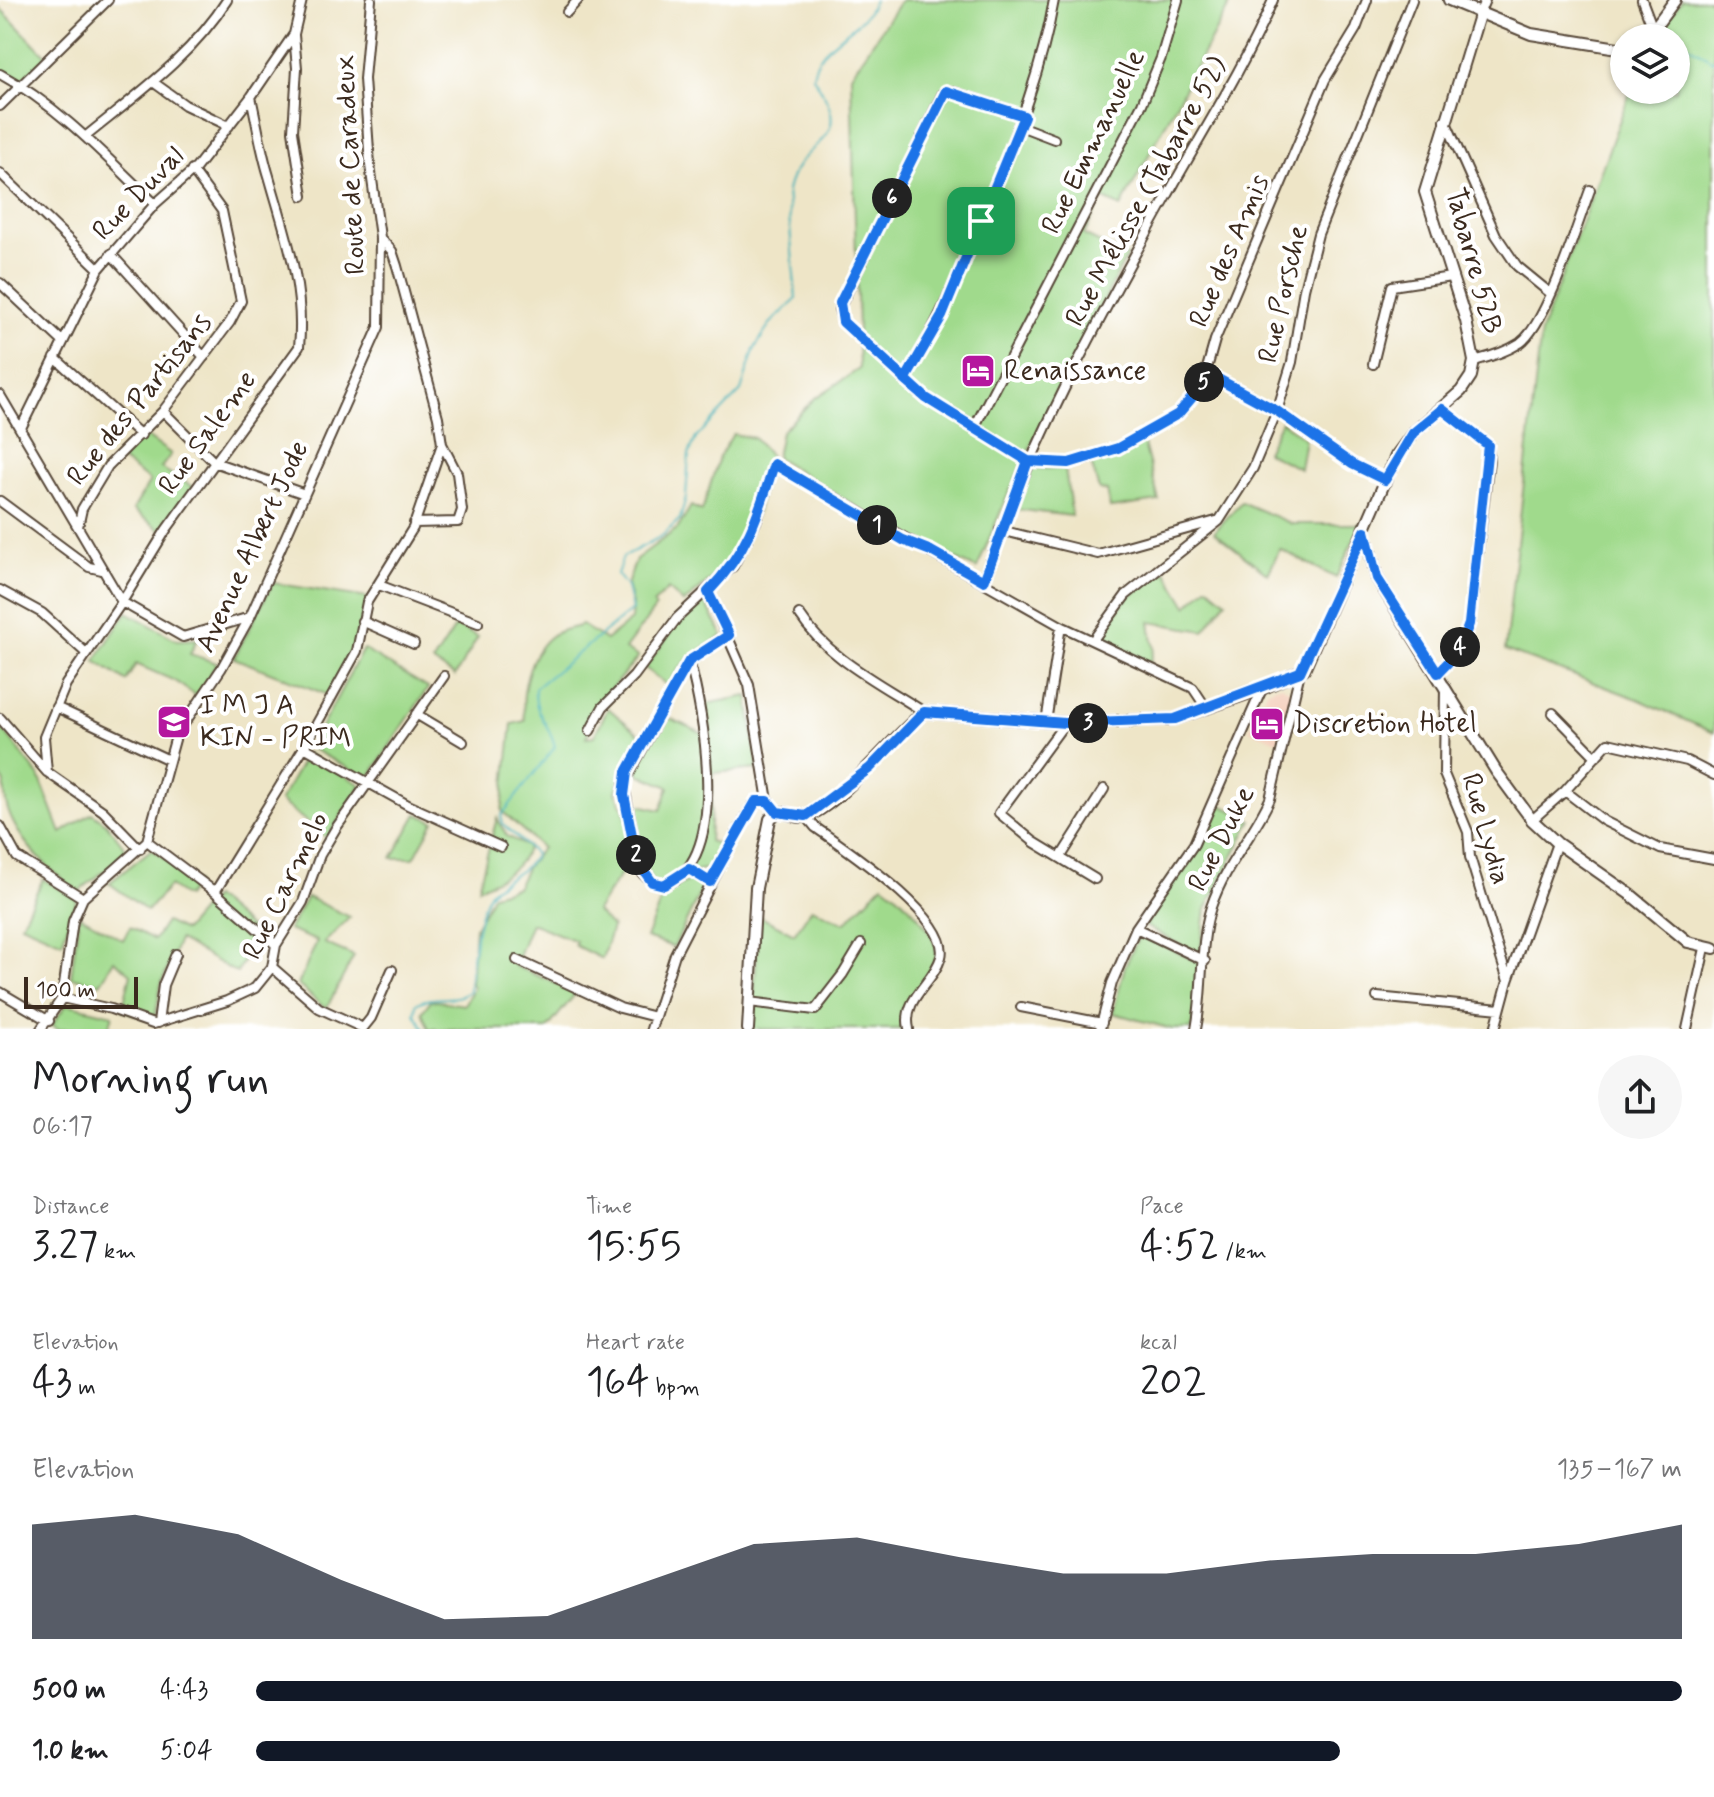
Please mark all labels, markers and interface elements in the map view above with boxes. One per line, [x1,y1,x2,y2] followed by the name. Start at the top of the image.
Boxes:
[1610,24,1690,104] map controls
[1610,24,1690,104] button: layers
[1033,44,1155,240] street label: Rue Emmanuelle
[1057,51,1237,333] street label: Rue Mélisse (Tabarre 52)
[327,54,375,276] street label: Route de Caradeux
[85,139,193,249] street label: Rue Duval
[1181,169,1279,333] street label: Rue des Amis
[872,178,912,218] pin: 6
[886,184,898,212] text: 6
[1436,184,1510,338] street label: Tabarre 52B
[947,187,1015,255] pin
[959,199,1003,243] icon: arrive
[1250,221,1318,367] street label: Rue Porsche
[59,306,221,494] street label: Rue des Partisans
[959,352,997,390] hotel icon: Renaissance
[1004,353,1146,390] place label: Renaissance
[1184,362,1224,402] pin: 5
[150,363,266,503] street label: Rue Saleme
[1197,368,1211,396] text: 5
[188,435,318,659] street label: Avenue Albert Jode
[857,505,897,545] pin: 1
[872,511,882,539] text: 1
[1440,627,1480,667] pin: 4
[1454,633,1466,661] text: 4
[200,688,352,757] place label: I M J A KIN - PRIM
[155,703,193,741] school or university icon: I M J A KIN - PRIM
[1068,703,1108,743] pin: 3
[1248,705,1286,743] hotel icon: Discretion Hotel
[1293,706,1477,743] place label: Discretion Hotel
[1083,709,1093,737] text: 3
[1451,769,1519,889] street label: Rue Lydia
[1180,780,1264,898] street label: Rue Duke
[234,806,338,966] street label: Rue Carmelo
[616,835,656,875] pin: 2
[631,841,641,869] text: 2
[24,973,138,1009] scale bar
[36,977,95,1005] text: 100 m
[32,1051,269,1109] text: Morning run
[1598,1055,1682,1139] button: share
[32,1110,93,1144] text: 06:17
[32,1193,109,1221] text: Distance
[586,1193,632,1221] text: Time
[1140,1193,1184,1221] text: Pace
[32,1221,98,1273] text: 3.27
[586,1221,681,1273] text: 15:55
[1140,1221,1219,1273] text: 4:52
[98,1238,136,1266] text: km
[1219,1238,1267,1266] text: /km
[32,1329,119,1357] text: Elevation
[586,1329,685,1357] text: Heart rate
[1140,1329,1177,1357] text: kcal
[32,1357,72,1409] text: 43
[586,1357,650,1409] text: 164
[1140,1357,1206,1409] text: 202
[72,1374,96,1402] text: m
[650,1374,700,1402] text: bpm
[32,1453,134,1487] text: Elevation
[1557,1453,1682,1487] text: 135–167 m
[32,1674,106,1708] text: 500 m
[160,1674,208,1708] text: 4:43
[32,1734,109,1768] text: 1.0 km
[160,1734,213,1768] text: 5:04

